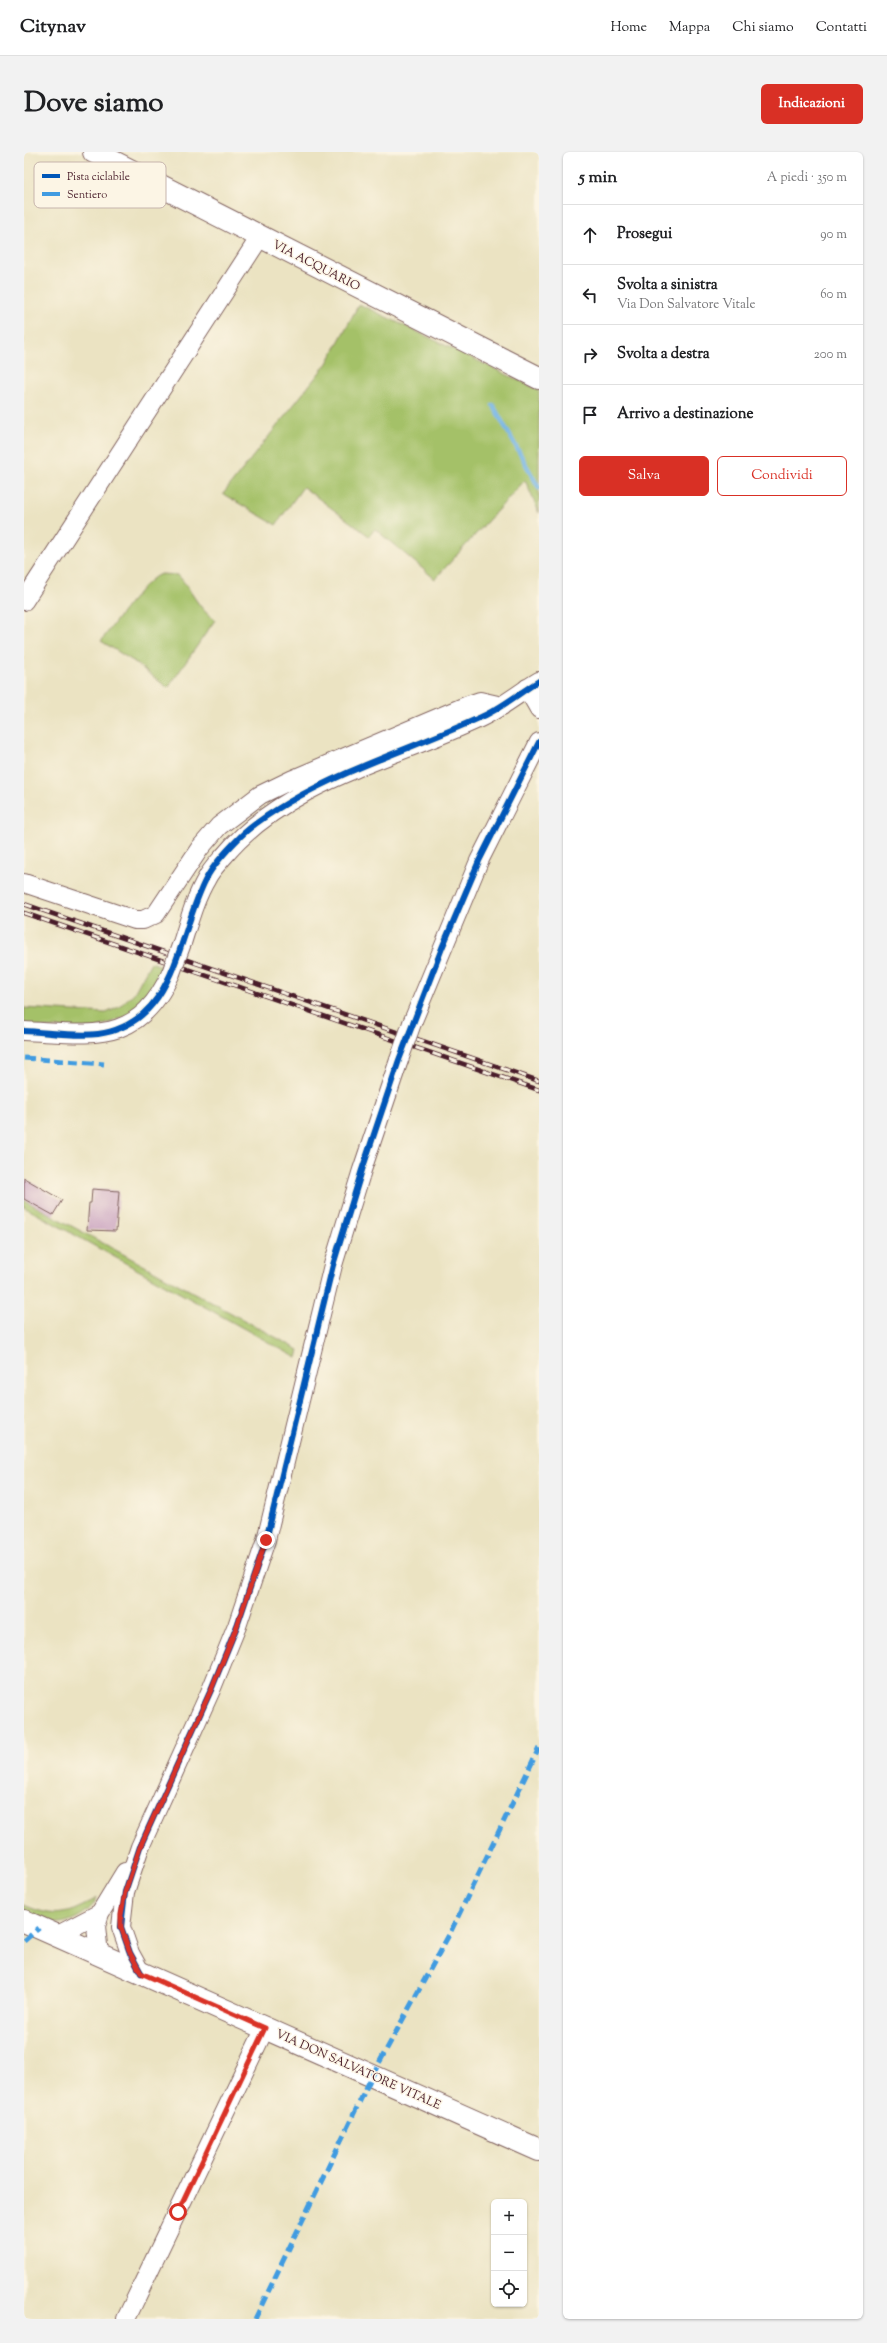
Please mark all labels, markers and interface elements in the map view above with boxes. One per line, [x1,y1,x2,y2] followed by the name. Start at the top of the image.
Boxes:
[20,14,86,41] text: Citynav
[610,18,647,38] text: Home
[669,18,710,38] text: Mappa
[732,18,794,38] text: Chi siamo
[816,18,867,38] text: Contatti
[24,84,164,124] text: Dove siamo
[761,84,863,124] button: Indicazioni
[34,162,166,208] legend
[579,166,617,190] text: 5 min
[67,169,130,185] text: Pista ciclabile
[767,169,847,187] text: A piedi · 350 m
[67,187,107,203] text: Sentiero
[579,224,601,246] icon: ahead
[617,224,672,245] text: Prosegui
[820,226,847,244] text: 90 m
[269,236,363,296] street label: VIA ACQUARIO
[617,275,718,296] text: Svolta a sinistra
[579,284,601,306] icon: left
[820,286,847,304] text: 60 m
[617,296,756,314] text: Via Don Salvatore Vitale
[579,344,601,366] icon: right
[617,344,710,365] text: Svolta a destra
[814,346,847,364] text: 200 m
[579,404,601,426] icon: arrive
[617,404,753,425] text: Arrivo a destinazione
[579,456,709,496] button: Salva
[717,456,847,496] button: Condividi
[257,1531,275,1549] route end
[273,2025,444,2115] street label: VIA DON SALVATORE VITALE
[491,2199,527,2307] map controls
[491,2199,527,2235] button: +
[169,2203,187,2221] route start
[491,2235,527,2271] button: −
[491,2271,527,2307] button: locate

